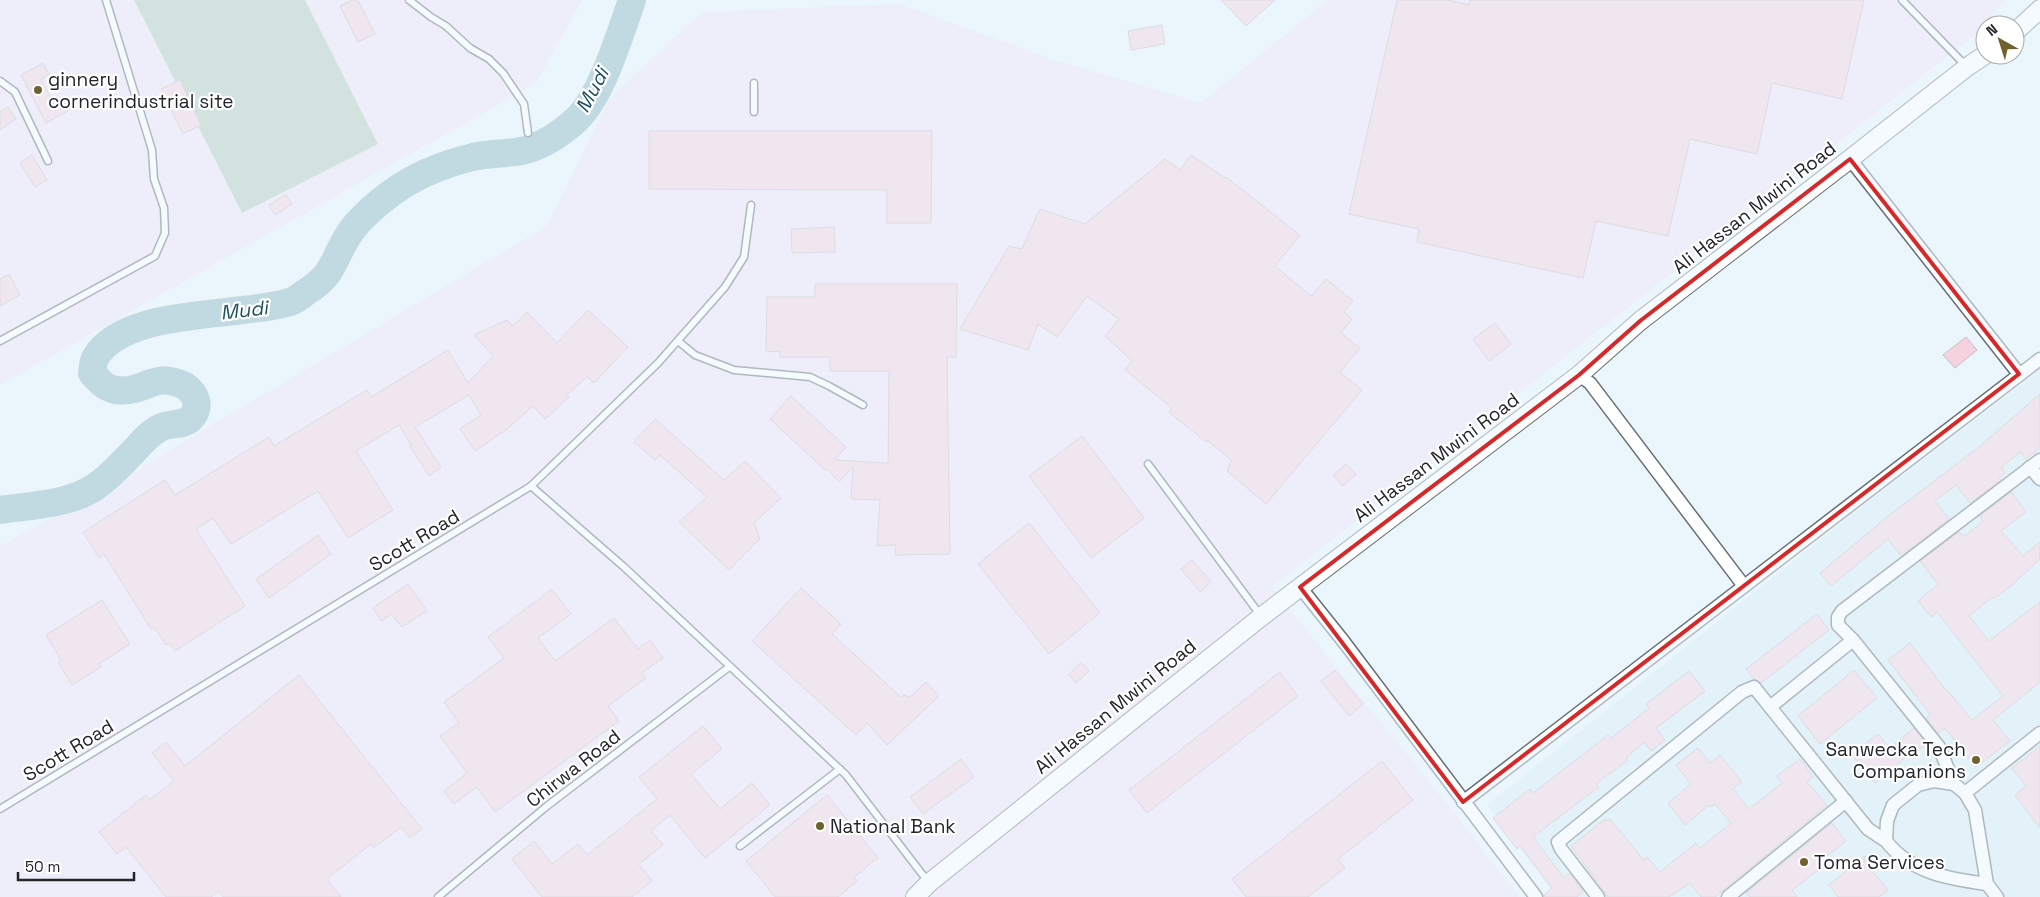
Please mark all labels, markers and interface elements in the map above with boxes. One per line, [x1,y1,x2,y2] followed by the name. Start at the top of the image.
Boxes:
[1975,15,2025,65] north arrow
[1983,20,2001,40] text: N
[569,61,616,117] water label: Mudi
[48,67,234,114] place label: ginnery cornerindustrial site
[32,84,44,96] marker: ginnery cornerindustrial site
[1667,136,1841,279] street label: Ali Hassan Mwini Road
[219,294,271,326] water label: Mudi
[1349,387,1524,528] street label: Ali Hassan Mwini Road
[364,504,464,577] street label: Scott Road
[1029,633,1201,779] street label: Ali Hassan Mwini Road
[18,714,118,787] street label: Scott Road
[521,724,626,813] street label: Chirwa Road
[1825,737,1966,784] place label: Sanwecka Tech Companions
[1970,754,1982,766] marker: Sanwecka Tech Companions
[830,814,956,839] place label: National Bank
[814,820,826,832] marker: National Bank
[18,850,134,882] scale bar
[1814,850,1945,875] place label: Toma Services
[1798,856,1810,868] marker: Toma Services
[25,857,60,876] text: 50 m

